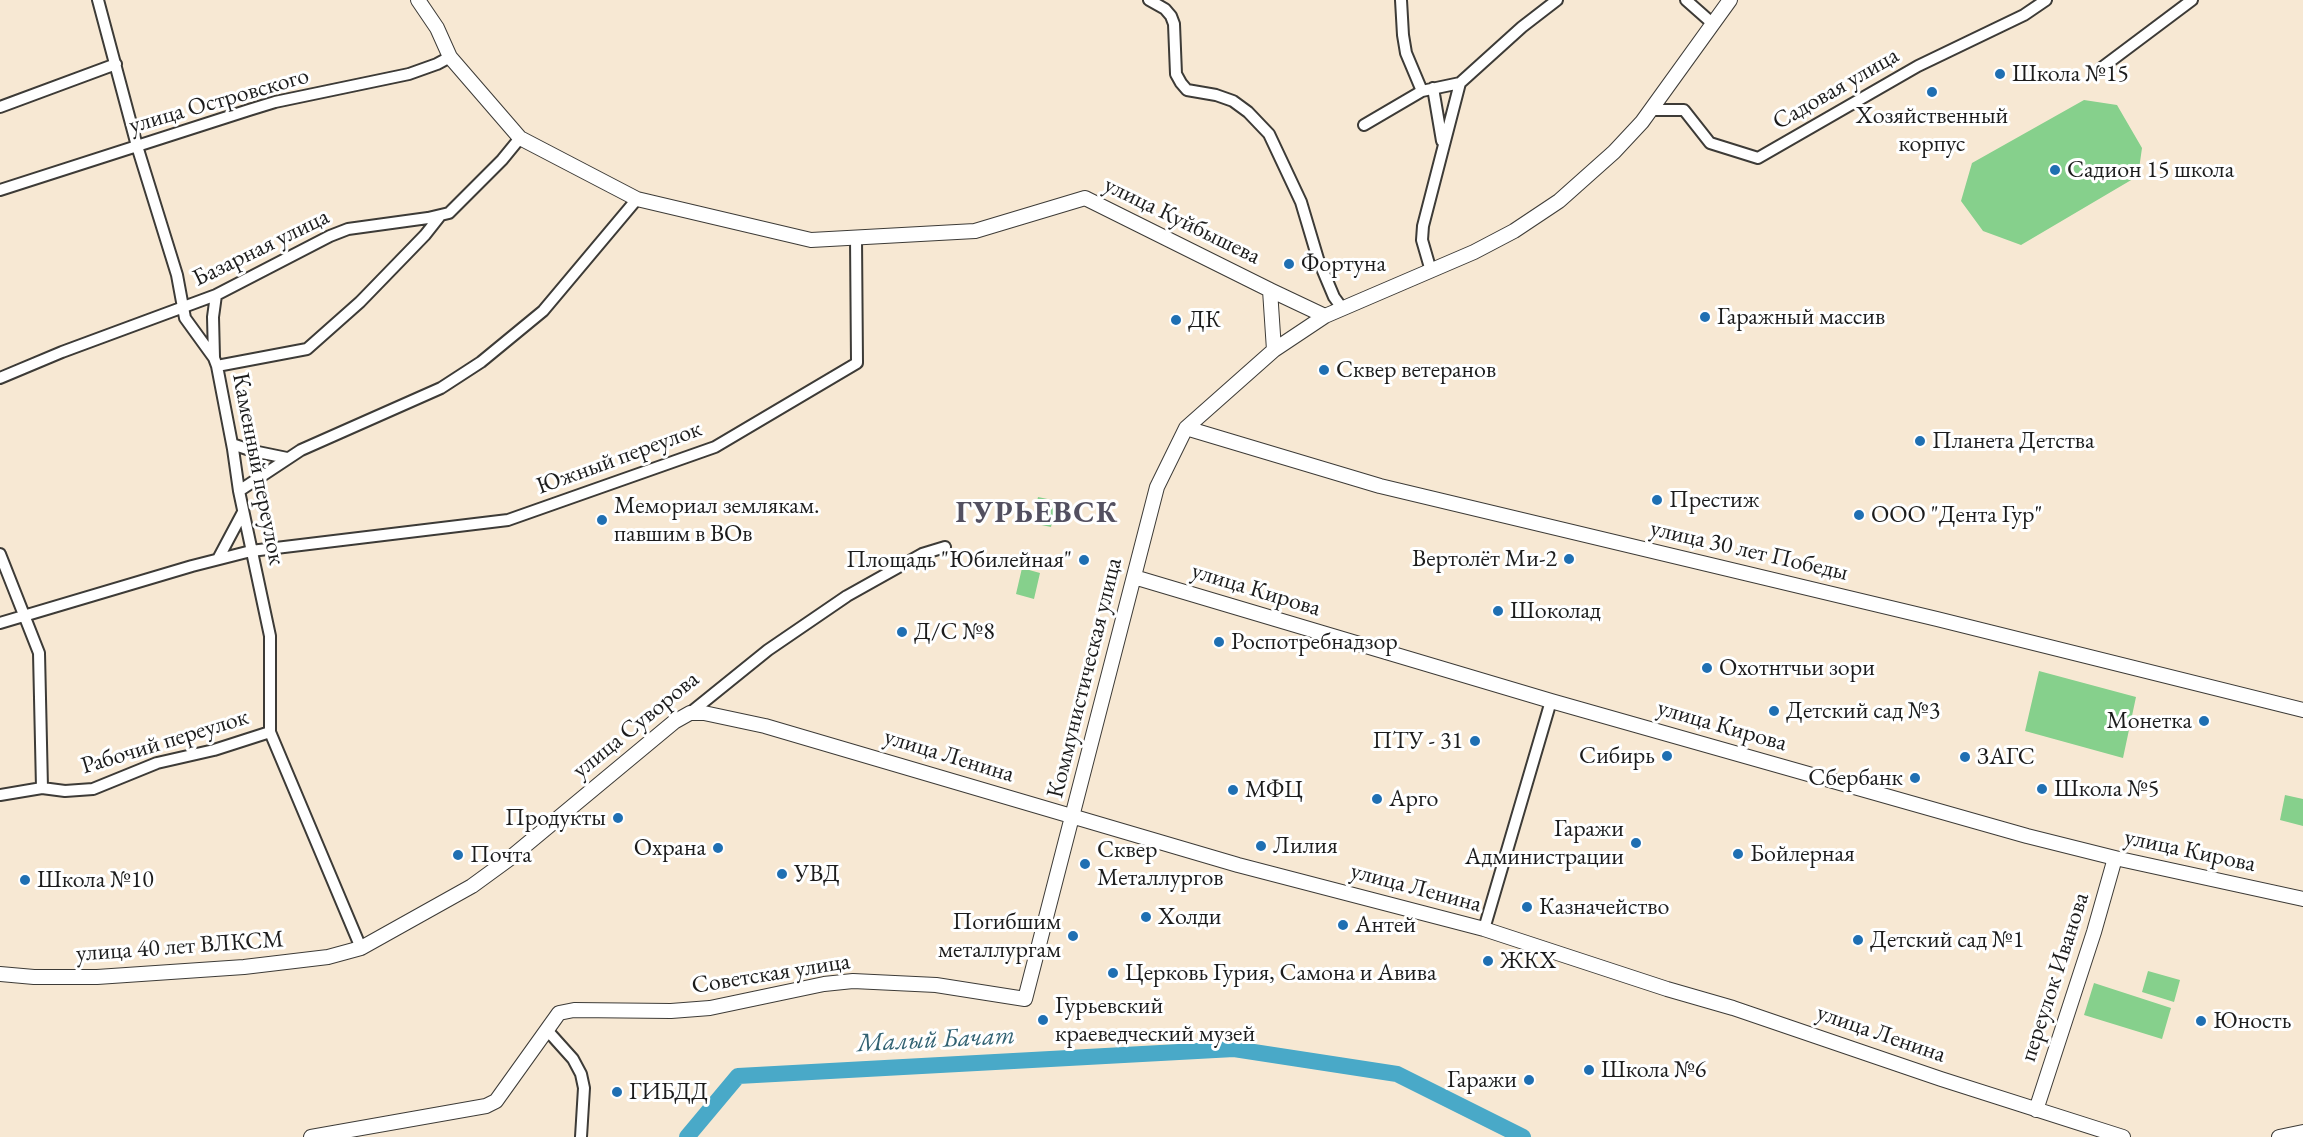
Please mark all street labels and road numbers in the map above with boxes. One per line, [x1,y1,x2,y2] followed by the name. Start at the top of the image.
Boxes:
[1768,41,1904,137] street label: Садовая улица
[126,62,312,140] street label: улица Островского
[1099,171,1265,271] street label: улица Куйбышева
[188,203,334,293] street label: Базарная улица
[225,371,291,567] street label: Каменный переулок
[532,415,706,501] street label: Южный переулок
[1647,514,1851,588] street label: улица 30 лет Победы
[1041,555,1129,801] street label: Коммунистическая улица
[1188,557,1324,623] street label: улица Кирова
[567,665,705,785] street label: улица Суворова
[1654,694,1790,758] street label: улица Кирова
[78,703,252,781] street label: Рабочий переулок
[880,723,1018,789] street label: улица Ленина
[2122,823,2258,879] street label: улица Кирова
[1347,857,1485,919] street label: улица Ленина
[2014,889,2096,1065] street label: переулок Иванова
[75,925,285,969] street label: улица 40 лет ВЛКСМ
[690,947,852,1001] street label: Советская улица
[1813,998,1949,1070] street label: улица Ленина

